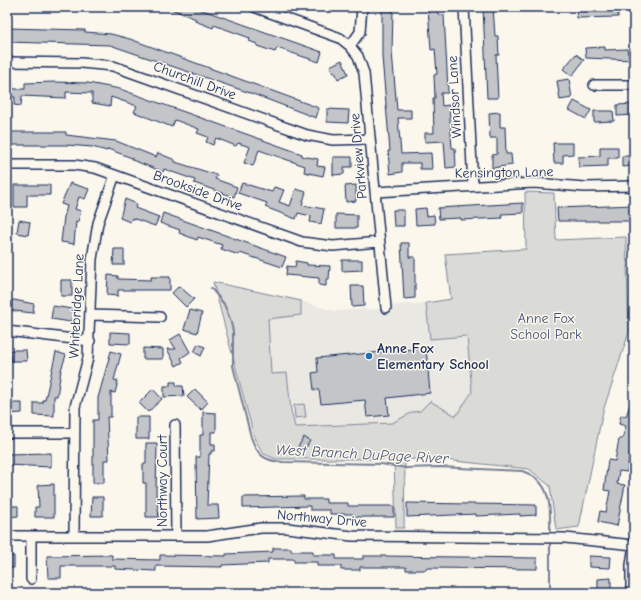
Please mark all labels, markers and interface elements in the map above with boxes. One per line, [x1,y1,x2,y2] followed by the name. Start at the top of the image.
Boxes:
[444,55,465,139] street label: Windsor Lane
[151,58,239,103] street label: Churchill Drive
[346,112,371,200] street label: Parkview Drive
[454,163,554,182] street label: Kensington Lane
[151,166,245,215] street label: Brookside Drive
[65,253,88,359] street label: Whitebridge Lane
[510,310,582,343] park label: Anne Fox School Park
[377,340,489,373] place label: Anne Fox Elementary School
[364,351,374,361] marker: Anne Fox Elementary School
[154,434,171,527] street label: Northway Court
[275,440,450,468] water label: West Branch DuPage River
[276,506,368,531] street label: Northway Drive

